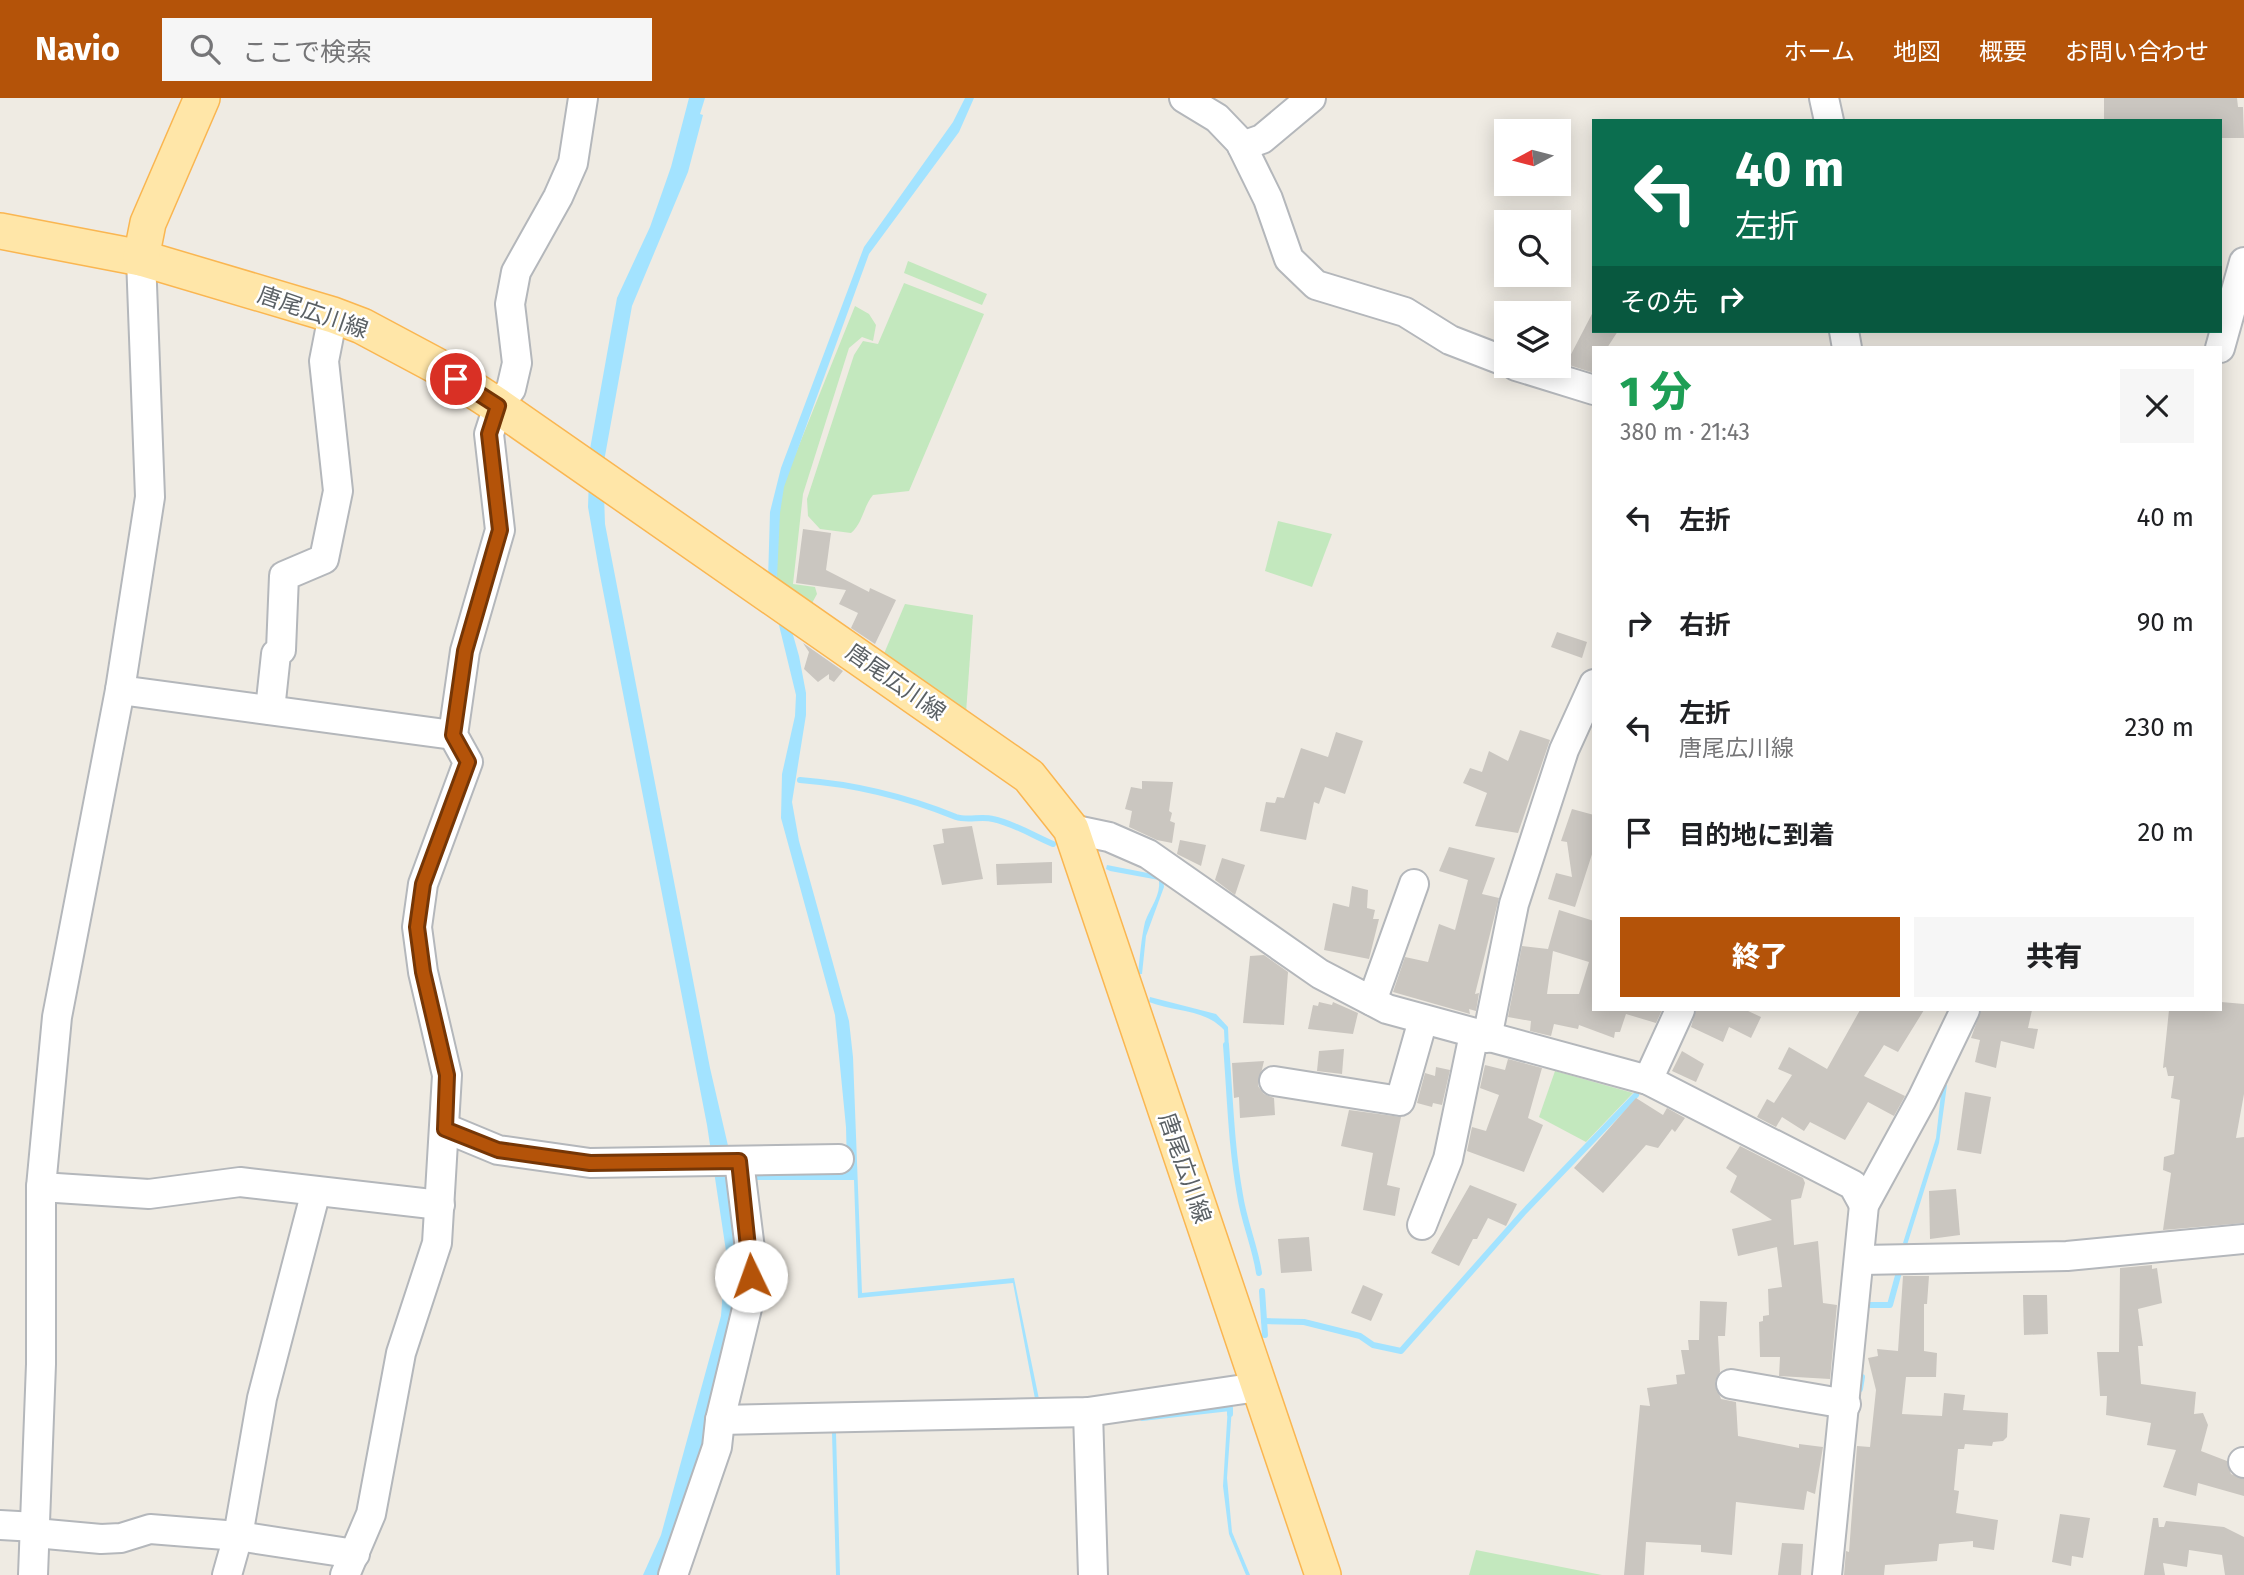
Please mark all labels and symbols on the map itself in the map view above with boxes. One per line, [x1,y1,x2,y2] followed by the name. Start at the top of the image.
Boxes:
[1494,119,1572,196] north arrow
[254,280,372,344] street label: 唐尾広川線
[426,349,486,409] pin
[841,638,951,726] street label: 唐尾広川線
[1153,1109,1217,1227] street label: 唐尾広川線
[714,1239,788,1313] position arrow

